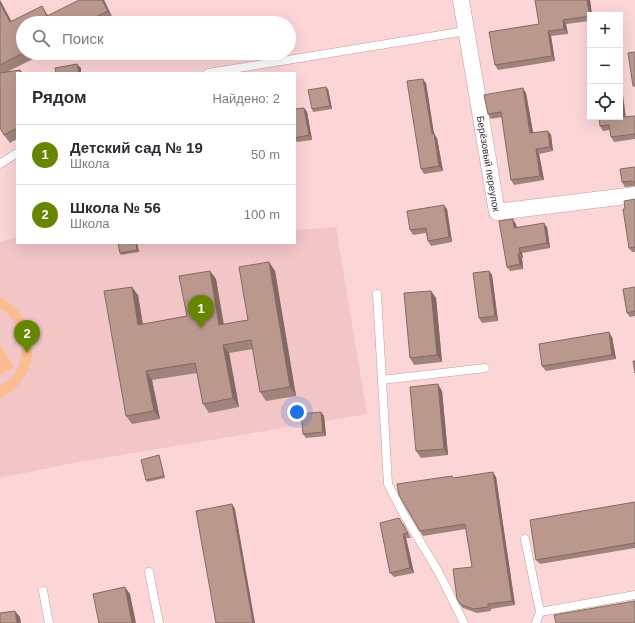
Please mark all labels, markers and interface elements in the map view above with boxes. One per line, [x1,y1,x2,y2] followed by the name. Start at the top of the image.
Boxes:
[587,12,623,120] map controls
[587,12,623,48] button: +
[16,16,296,60] search box
[30,27,52,49] icon: search
[62,30,104,47] text: Поиск
[587,48,623,84] button: −
[587,84,623,120] button: locate
[32,88,87,107] text: Рядом
[212,91,280,106] text: Найдено: 2
[475,115,502,213] street label: Берёзовый переулок
[70,139,203,156] text: Детский сад № 19
[41,147,49,162] text: 1
[251,147,280,162] text: 50 m
[70,156,110,171] text: Школа
[70,199,161,216] text: Школа № 56
[41,207,49,222] text: 2
[244,207,280,222] text: 100 m
[70,216,110,231] text: Школа
[188,295,214,328] pin: 1
[14,320,40,353] pin: 2
[287,402,307,422] your location

